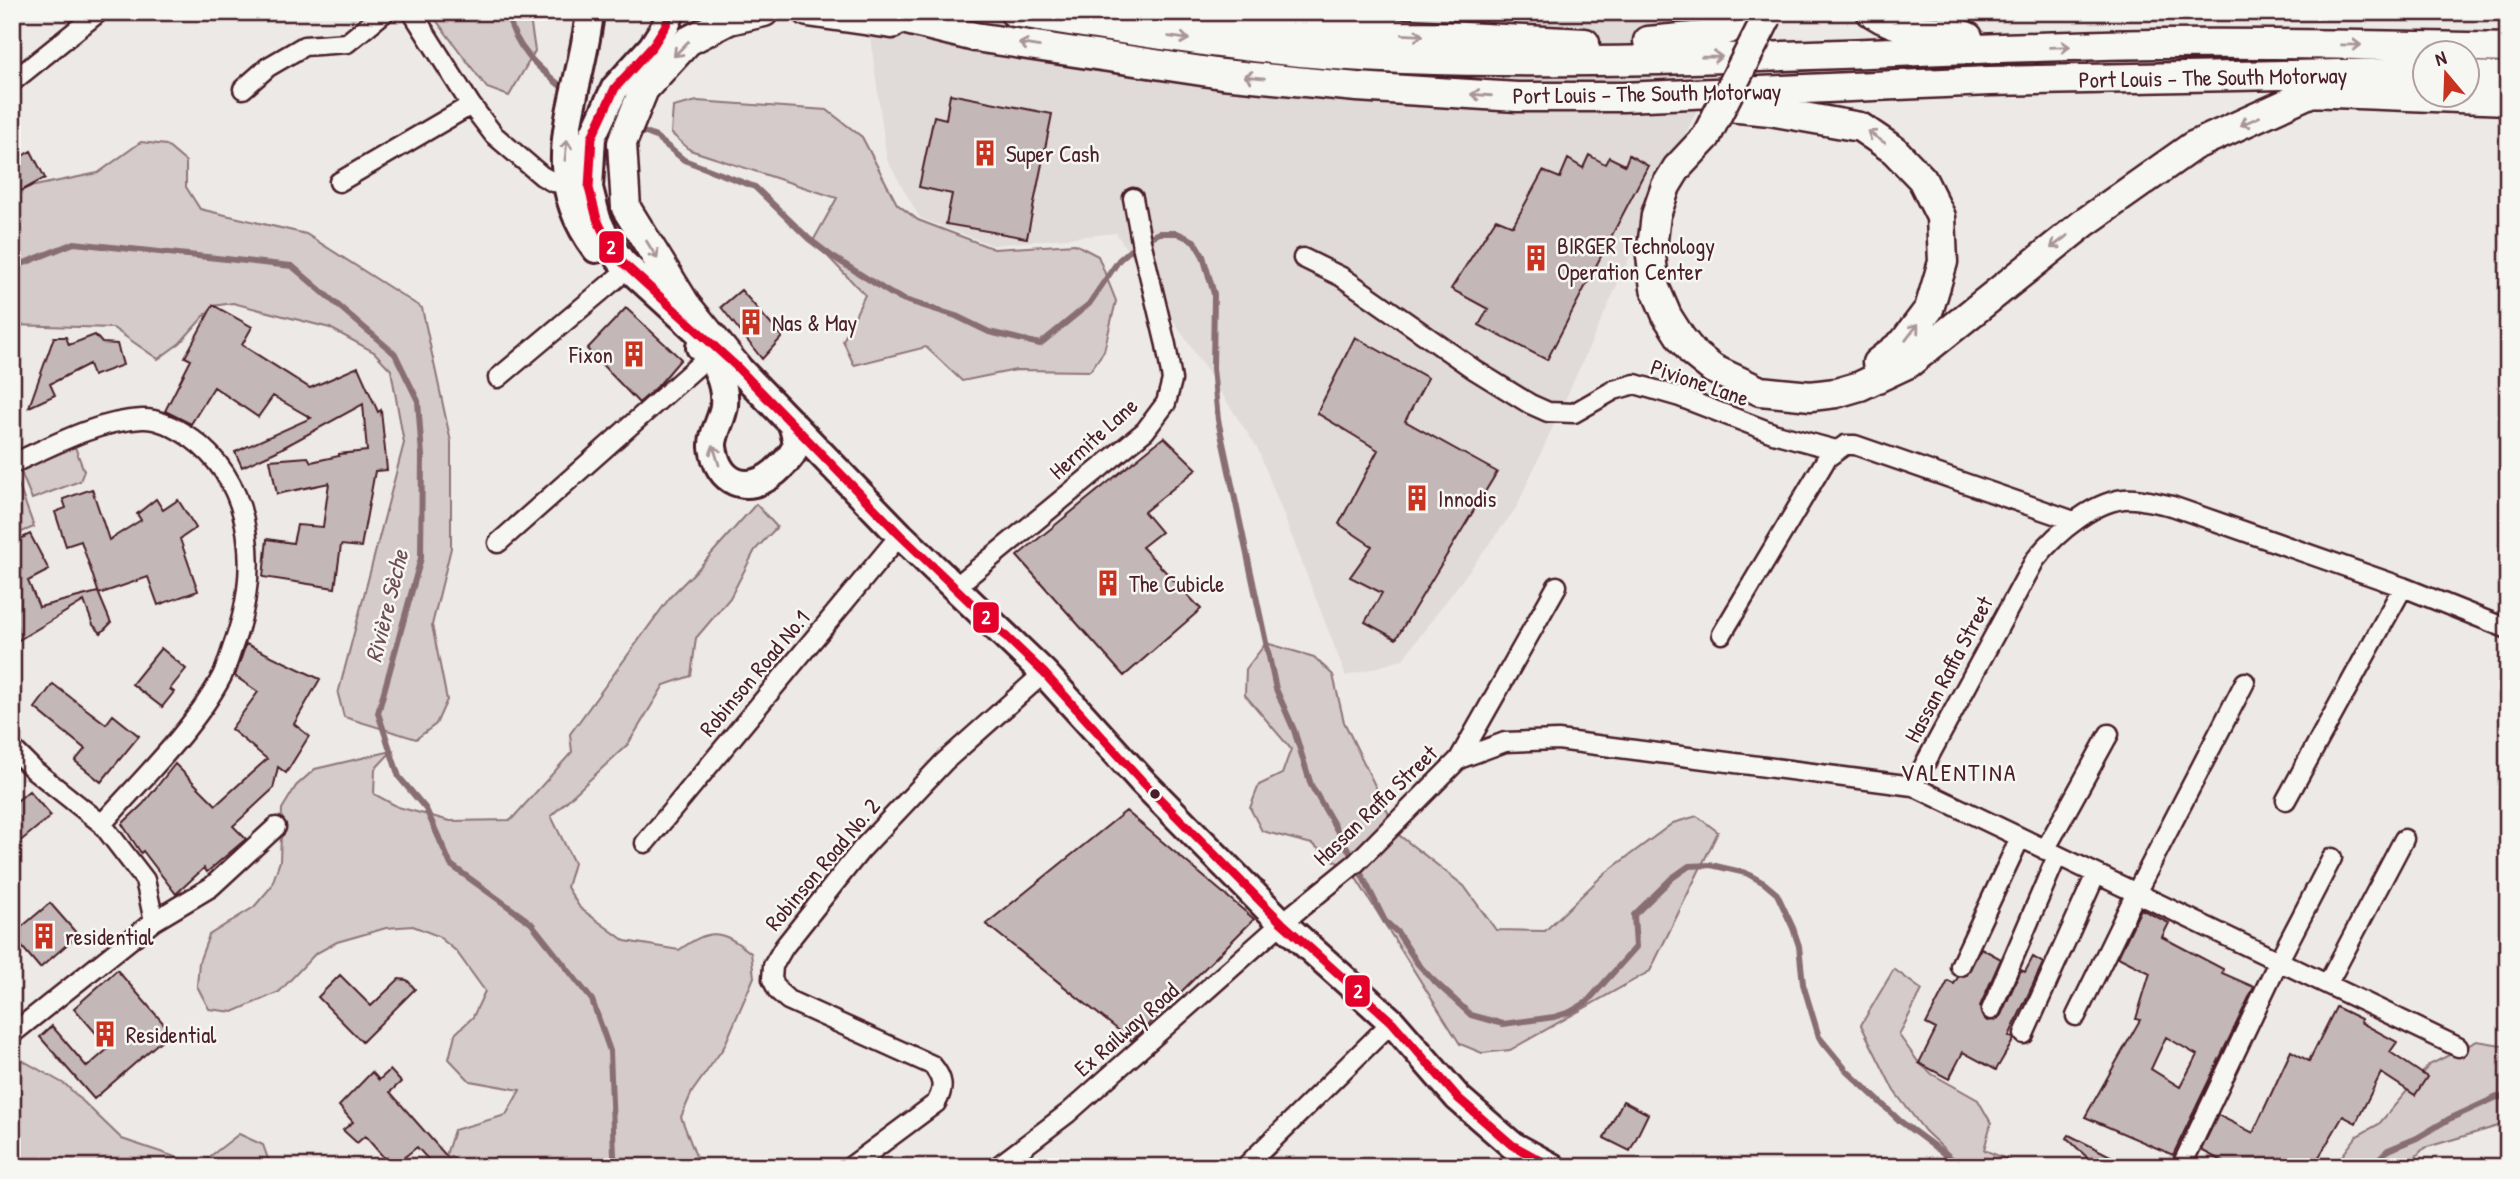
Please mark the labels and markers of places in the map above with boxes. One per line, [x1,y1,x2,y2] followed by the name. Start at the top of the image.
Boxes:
[970,138,1000,168] building icon: Super Cash
[1006,138,1099,169] place label: Super Cash
[1557,230,1715,287] place label: BIRGER Technology Operation Center
[1521,243,1551,273] building icon: BIRGER Technology Operation Center
[736,307,766,337] building icon: Nas & May
[772,307,858,338] place label: Nas & May
[568,339,613,370] place label: Fixon
[619,339,649,369] building icon: Fixon
[1402,483,1432,513] building icon: Innodis
[1438,483,1497,514] place label: Innodis
[1093,568,1123,598] building icon: The Cubicle
[1129,568,1225,599] place label: The Cubicle
[1148,787,1162,801] unlabelled marker
[29,921,59,951] building icon: residential
[65,921,155,952] place label: residential
[90,1019,120,1049] building icon: Residential
[126,1019,217,1050] place label: Residential

